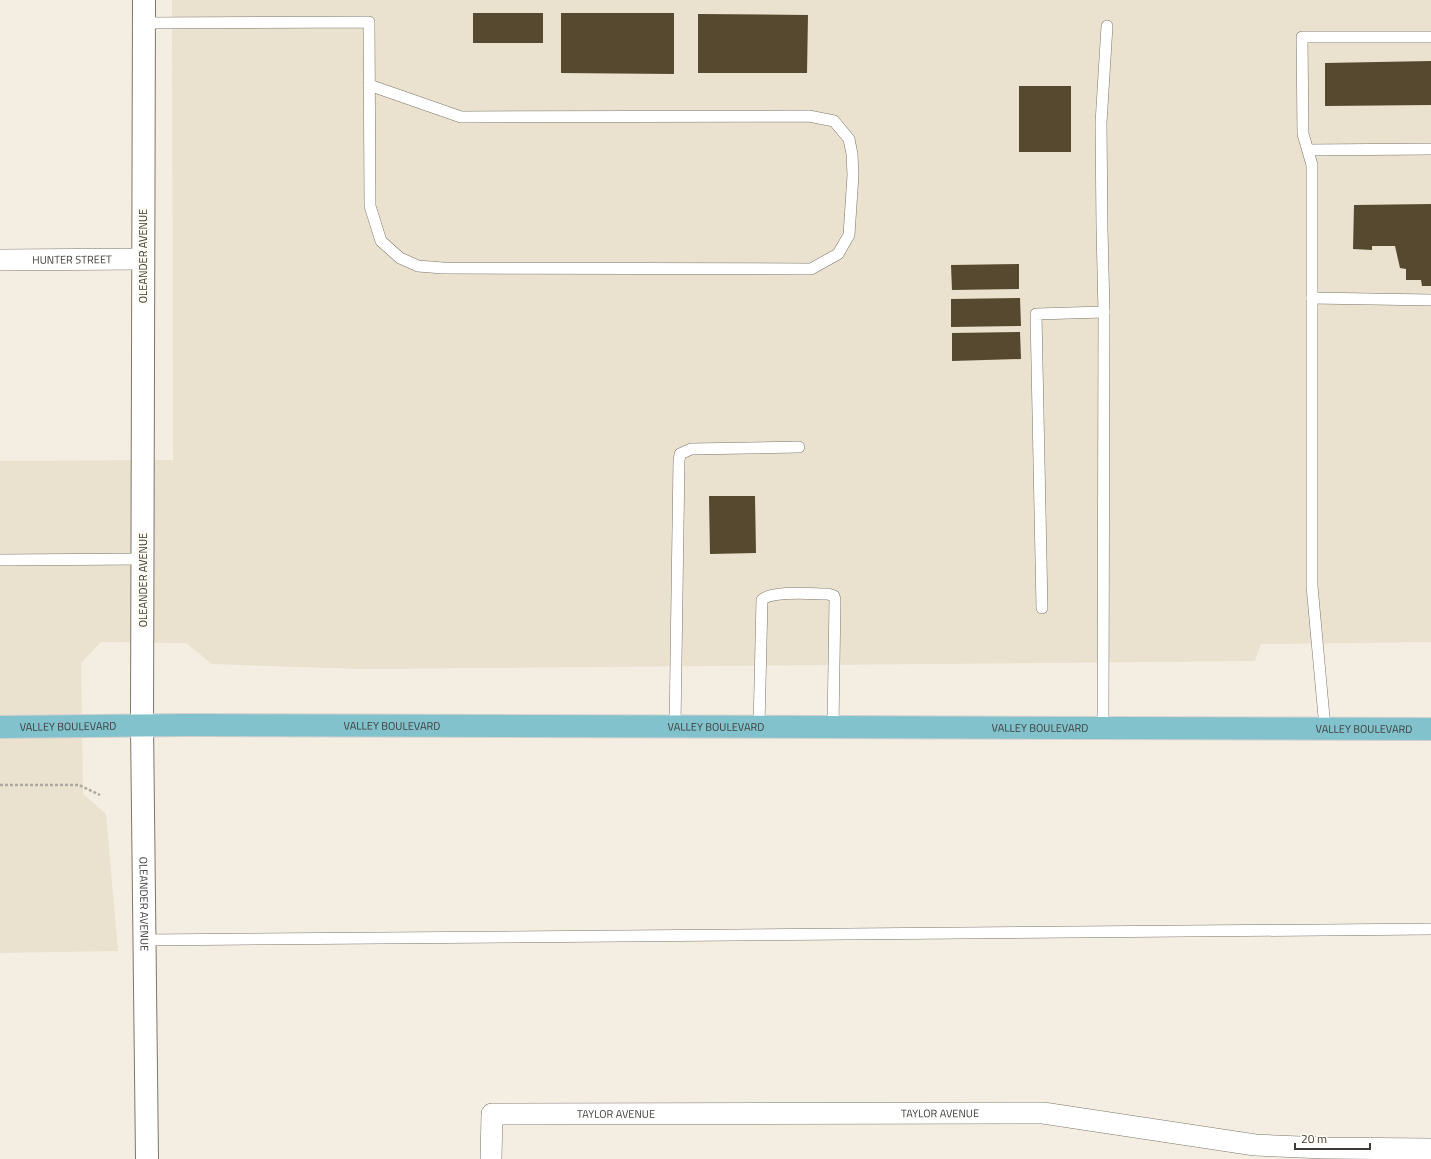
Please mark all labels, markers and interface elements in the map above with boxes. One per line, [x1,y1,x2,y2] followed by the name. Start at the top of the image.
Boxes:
[135,209,151,303] street label: OLEANDER AVENUE
[32,251,112,268] street label: HUNTER STREET
[135,533,151,627] street label: OLEANDER AVENUE
[20,718,116,735] street label: VALLEY BOULEVARD
[344,718,440,734] street label: VALLEY BOULEVARD
[668,719,764,735] street label: VALLEY BOULEVARD
[992,720,1088,736] street label: VALLEY BOULEVARD
[1316,721,1412,737] street label: VALLEY BOULEVARD
[136,857,153,951] street label: OLEANDER AVENUE
[901,1105,979,1121] street label: TAYLOR AVENUE
[577,1106,655,1122] street label: TAYLOR AVENUE
[1295,1125,1370,1151] scale bar
[1301,1129,1327,1148] text: 20 m

